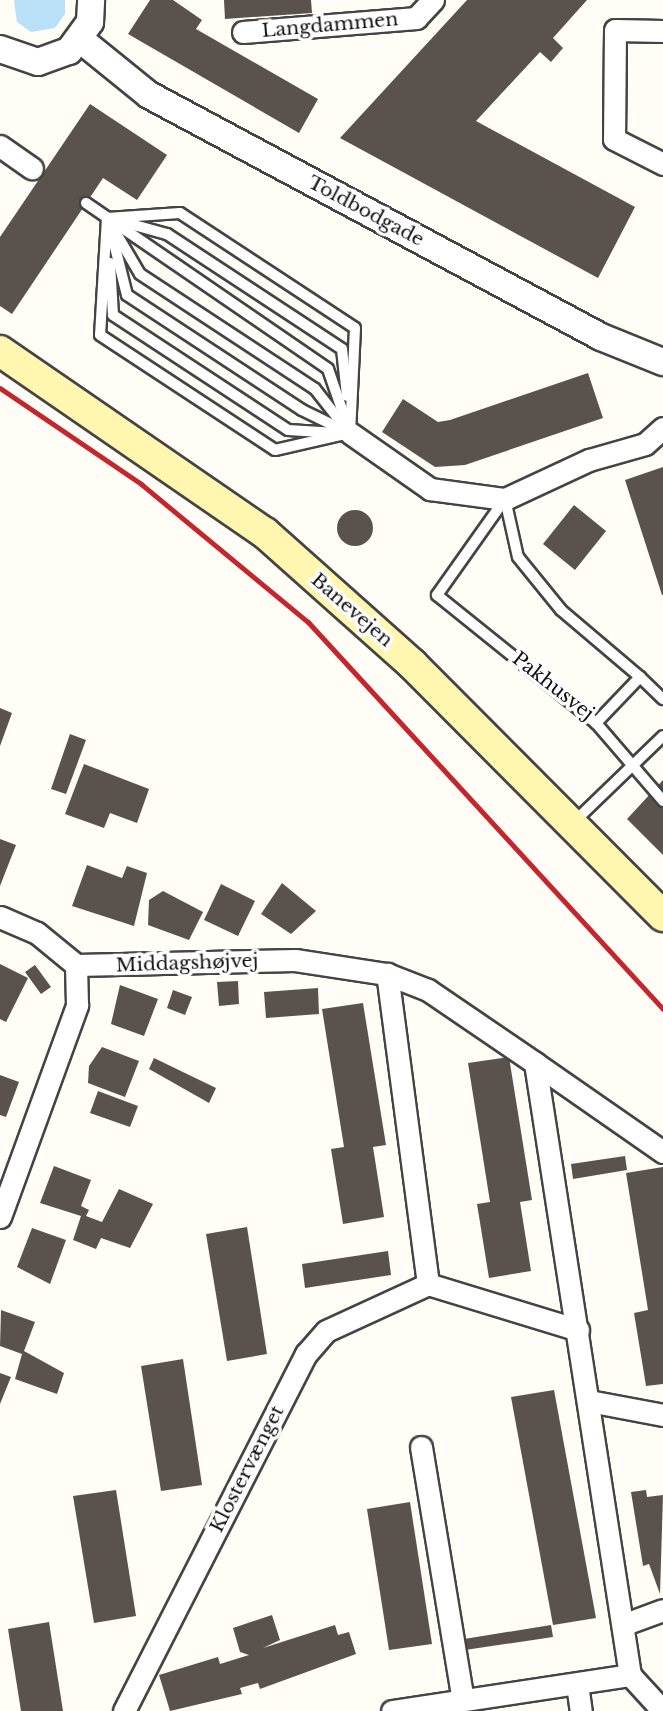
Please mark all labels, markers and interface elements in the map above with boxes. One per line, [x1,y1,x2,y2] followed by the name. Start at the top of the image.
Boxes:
[261,8,399,42] street label: Langdammen
[304,171,428,251] street label: Toldbodgade
[307,568,397,652] street label: Banevejen
[508,647,598,725] street label: Pakhusvej
[115,949,259,977] street label: Middagshøjvej
[205,1402,289,1536] street label: Klostervænget

